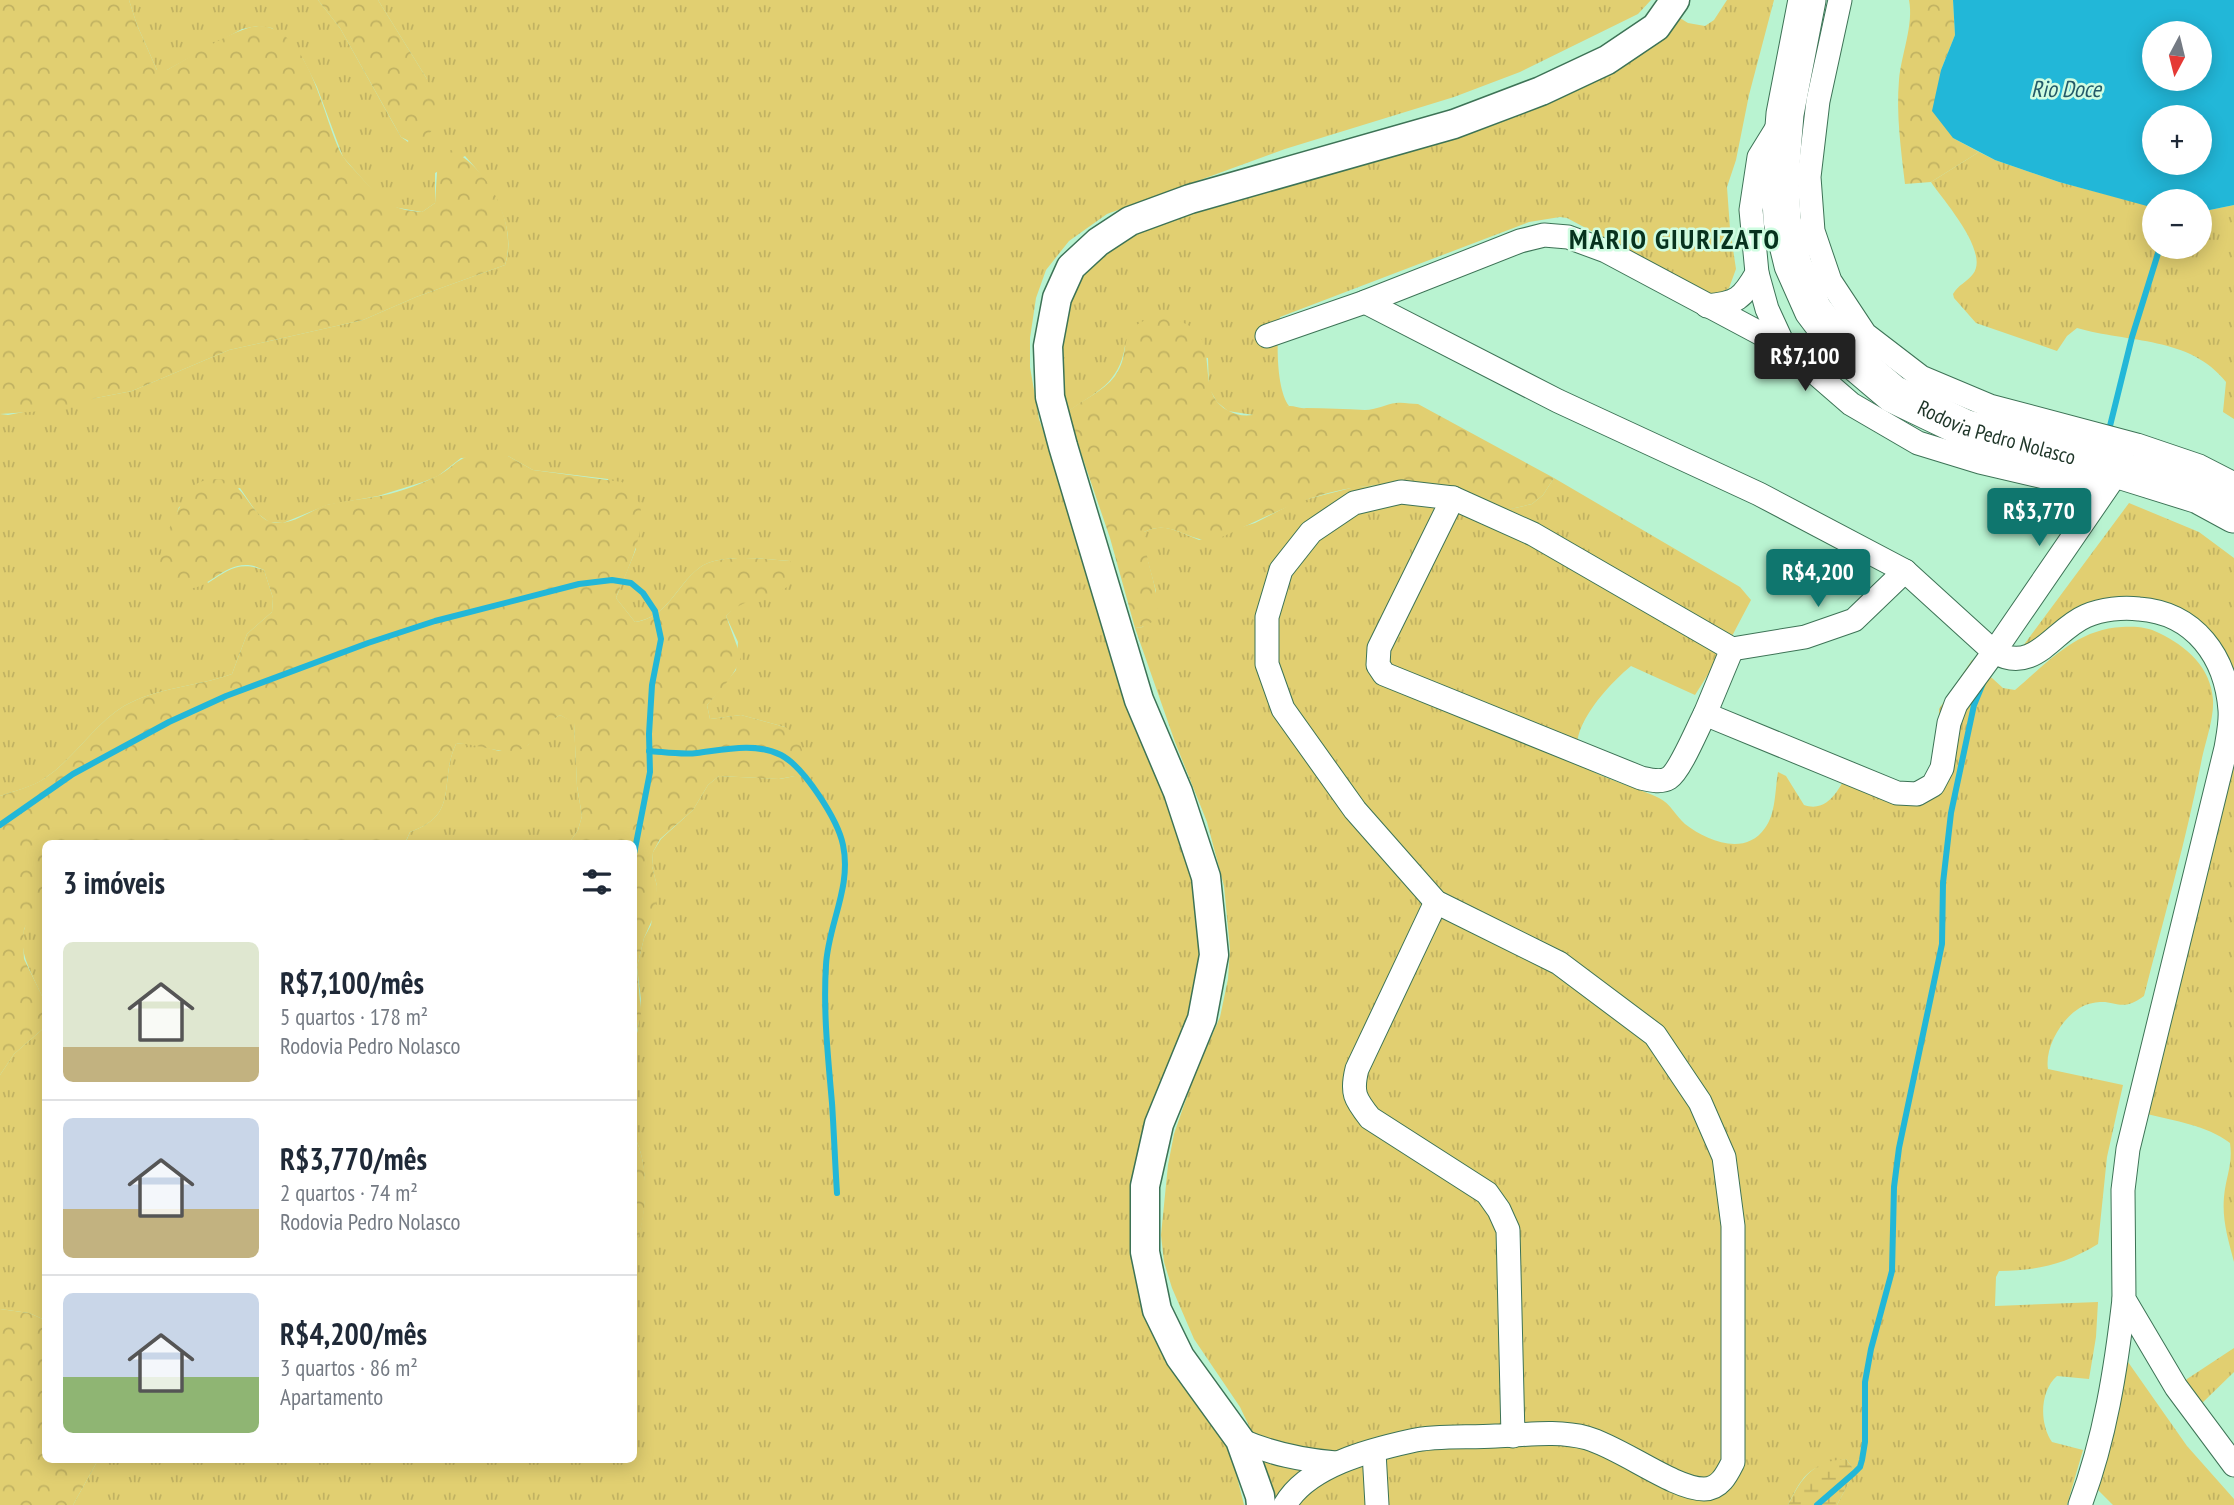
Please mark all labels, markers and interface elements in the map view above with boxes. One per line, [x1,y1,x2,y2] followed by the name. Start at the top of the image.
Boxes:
[2142,21,2212,91] north arrow
[2142,21,2212,259] map controls
[2031,74,2103,103] water label: Rio Doce
[2142,105,2212,175] button: +
[2142,189,2212,259] button: −
[1569,220,1781,257] district label: MARIO GIURIZATO
[1740,334,1870,393] pin: R$7,100
[1770,341,1840,370] text: R$7,100
[1913,394,2079,471] street label: Rodovia Pedro Nolasco
[1974,489,2104,548] pin: R$3,770
[2003,496,2075,525] text: R$3,770
[1753,550,1883,609] pin: R$4,200
[1782,557,1854,586] text: R$4,200
[63,863,165,902] text: 3 imóveis
[578,863,616,901] icon: filters
[280,963,424,1002] text: R$7,100/mês
[119,970,203,1054] icon: home
[280,1002,428,1031] text: 5 quartos · 178 m²
[280,1031,460,1060] text: Rodovia Pedro Nolasco
[280,1139,427,1178] text: R$3,770/mês
[119,1146,203,1230] icon: home
[280,1178,418,1207] text: 2 quartos · 74 m²
[280,1207,460,1236] text: Rodovia Pedro Nolasco
[280,1314,427,1353] text: R$4,200/mês
[119,1321,203,1405] icon: home
[280,1353,418,1382] text: 3 quartos · 86 m²
[280,1382,383,1411] text: Apartamento

